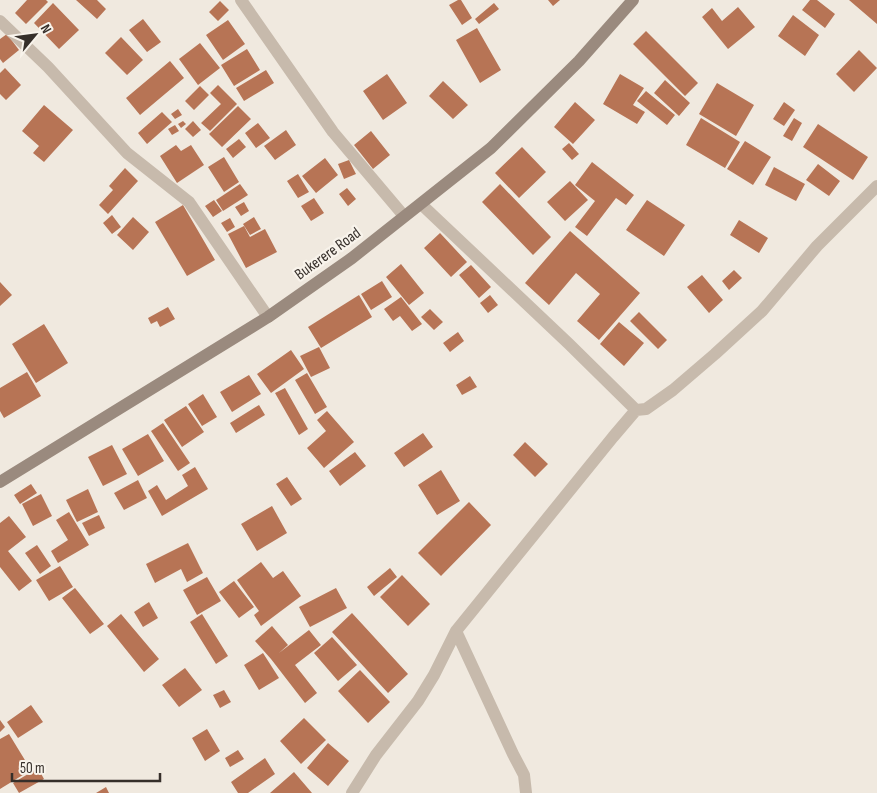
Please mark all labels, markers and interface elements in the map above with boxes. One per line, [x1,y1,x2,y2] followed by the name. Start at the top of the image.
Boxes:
[10,10,60,60] north arrow
[37,22,55,36] text: N
[291,224,365,284] street label: Bukerere Road
[12,750,160,782] scale bar
[20,759,45,778] text: 50 m

